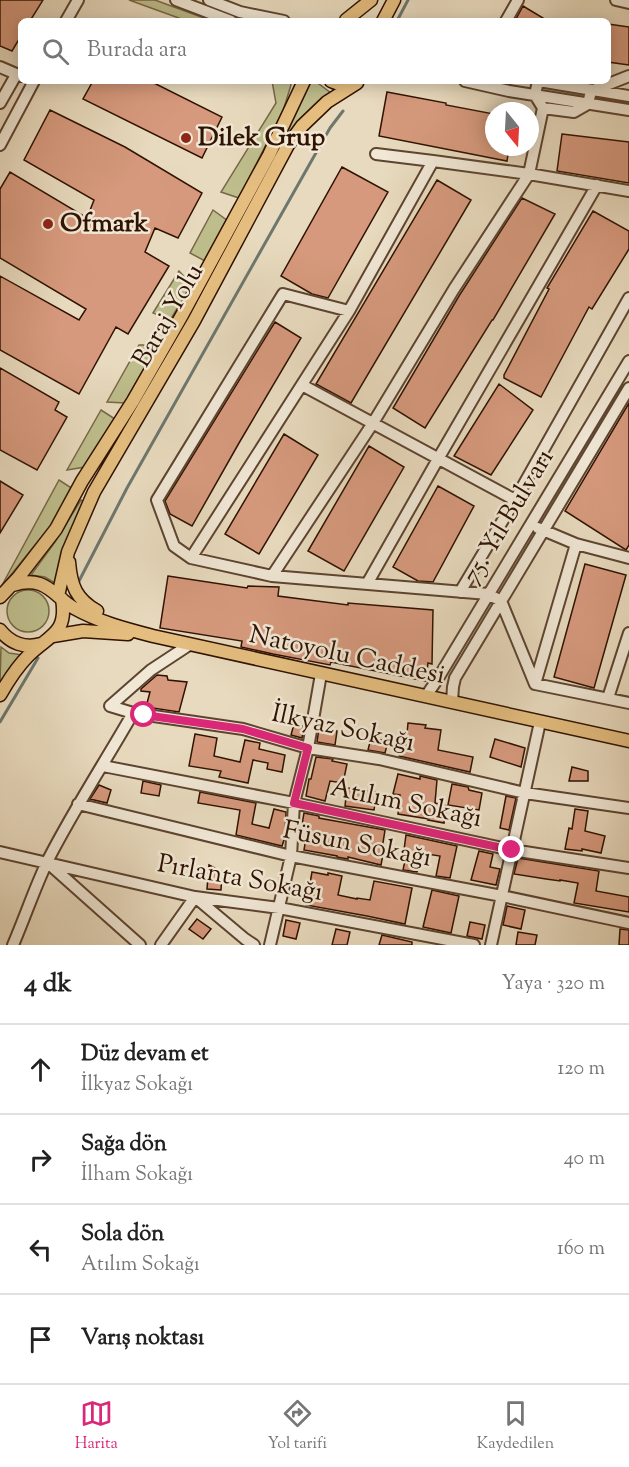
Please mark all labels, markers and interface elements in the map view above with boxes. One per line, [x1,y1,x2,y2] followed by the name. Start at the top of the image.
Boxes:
[18,18,611,84] search box
[39,35,72,68] icon: search
[87,35,187,67] text: Burada ara
[485,102,539,156] north arrow
[198,120,325,157] place label: Dilek Grup
[179,131,193,145] marker: Dilek Grup
[60,206,149,243] place label: Ofmark
[41,217,55,231] marker: Ofmark
[124,257,214,375] street label: Baraj Yolu
[454,442,564,592] street label: 75. Yıl Bulvarı
[246,617,448,695] street label: Natoyolu Caddesi
[268,696,418,762] street label: İlkyaz Sokağı
[130,701,156,727] route start
[327,770,485,838] street label: Atılım Sokağı
[280,812,434,878] street label: Füsun Sokağı
[498,836,524,862] route end
[154,846,326,912] street label: Pırlanta Sokağı
[24,966,72,1003] text: 4 dk
[502,970,605,999] text: Yaya · 320 m
[81,1039,208,1071] text: Düz devam et
[24,1053,57,1086] icon: ahead
[557,1055,605,1084] text: 120 m
[81,1071,193,1100] text: İlkyaz Sokağı
[81,1129,167,1161] text: Sağa dön
[24,1143,57,1176] icon: right
[564,1145,605,1174] text: 40 m
[81,1161,193,1190] text: İlham Sokağı
[81,1219,164,1251] text: Sola dön
[24,1233,57,1266] icon: left
[557,1235,605,1264] text: 160 m
[81,1251,200,1280] text: Atılım Sokağı
[24,1323,57,1356] icon: arrive
[81,1323,204,1355] text: Varış noktası
[75,1397,118,1456] tab: Harita
[267,1397,327,1456] tab: Yol tarifi
[477,1397,554,1456] tab: Kaydedilen

